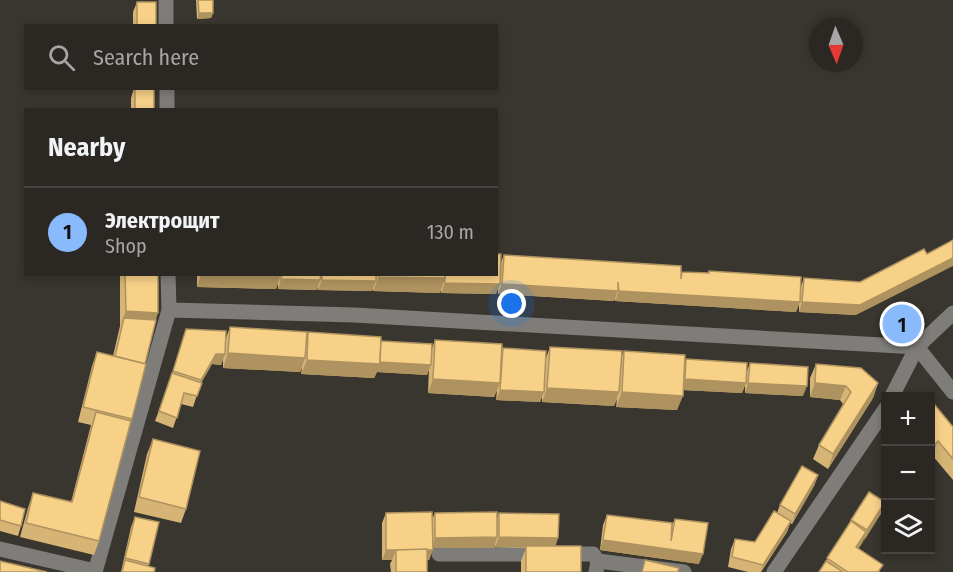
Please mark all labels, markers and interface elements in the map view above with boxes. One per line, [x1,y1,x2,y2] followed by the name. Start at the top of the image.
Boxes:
[809,18,863,72] north arrow
[24,24,498,90] search box
[45,41,78,74] icon: search
[93,44,199,71] text: Search here
[48,132,125,163] text: Nearby
[105,207,219,234] text: Электрощит
[63,220,72,244] text: 1
[427,220,474,244] text: 130 m
[105,234,147,258] text: Shop
[497,289,526,318] your location
[882,302,922,346] pin: 1
[881,392,935,554] map controls
[881,392,935,446] button: +
[881,446,935,500] button: −
[881,500,935,554] button: layers

